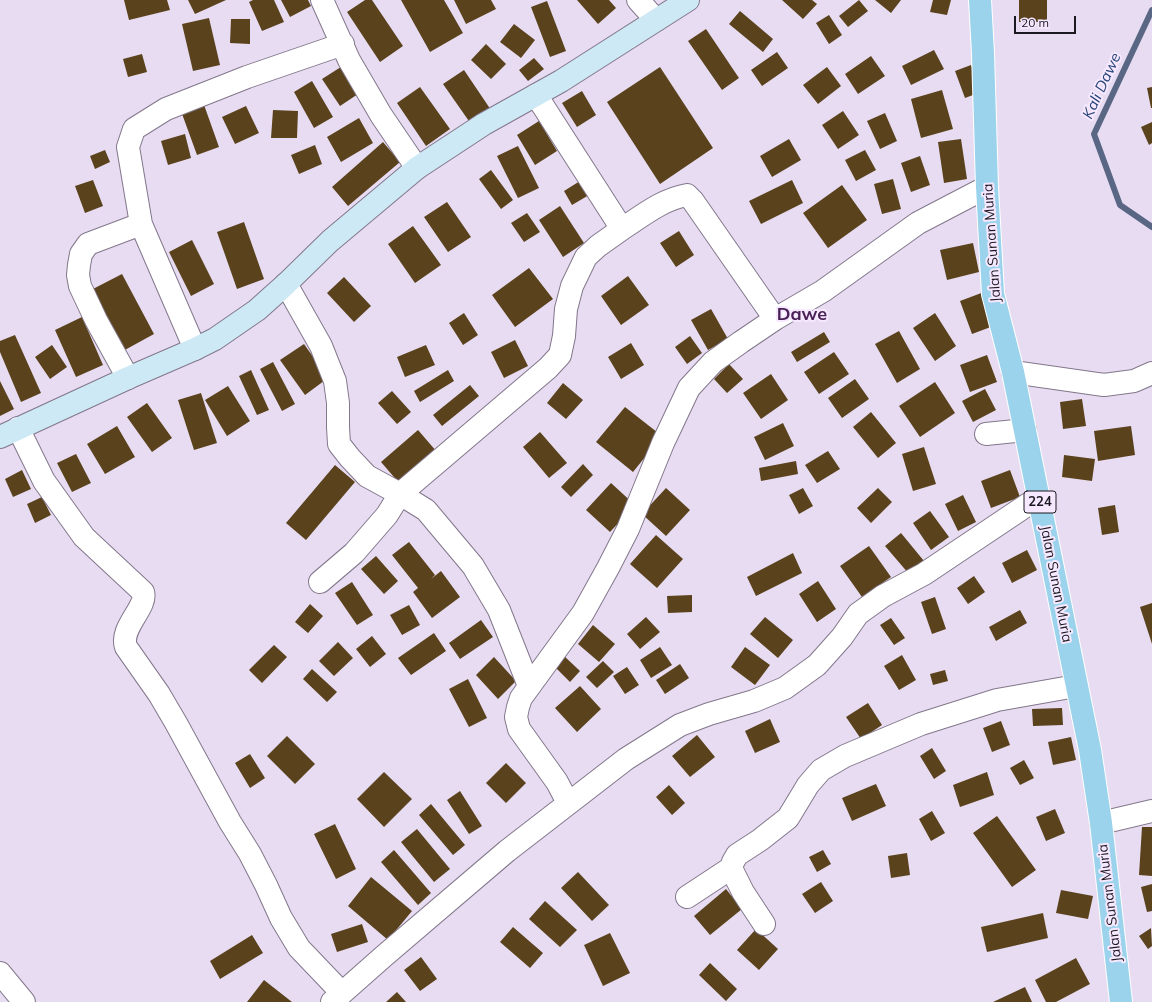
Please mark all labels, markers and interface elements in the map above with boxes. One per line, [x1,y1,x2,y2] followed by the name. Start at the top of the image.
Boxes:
[1016,8,1078,34] scale bar
[1021,15,1049,30] text: 20 m
[1079,50,1125,122] water label: Kali Dawe
[979,183,1005,303] street label: Jalan Sunan Muria
[777,304,827,326] district label: Dawe
[1024,491,1056,513] road number: 224
[1036,524,1076,644] street label: Jalan Sunan Muria
[1094,843,1126,963] street label: Jalan Sunan Muria

